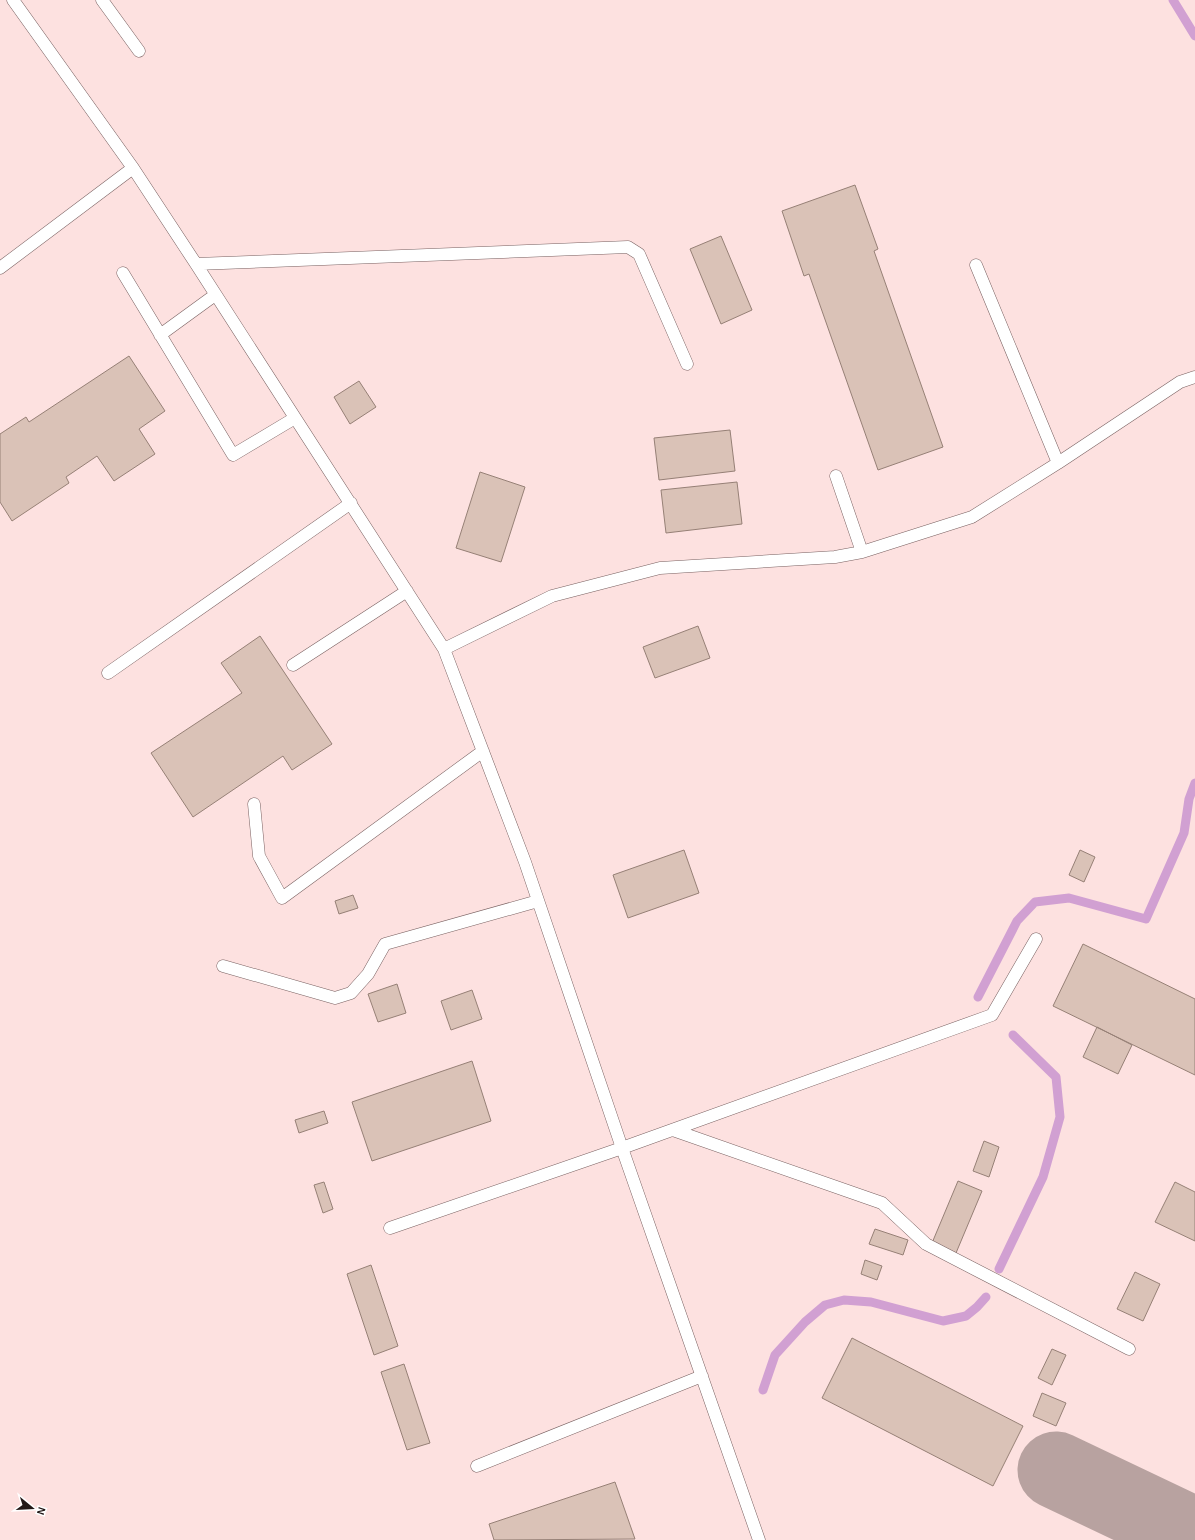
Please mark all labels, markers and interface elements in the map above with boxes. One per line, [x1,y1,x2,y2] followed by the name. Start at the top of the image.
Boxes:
[12,1488,52,1528] north arrow
[35,1506,47,1516] text: N

